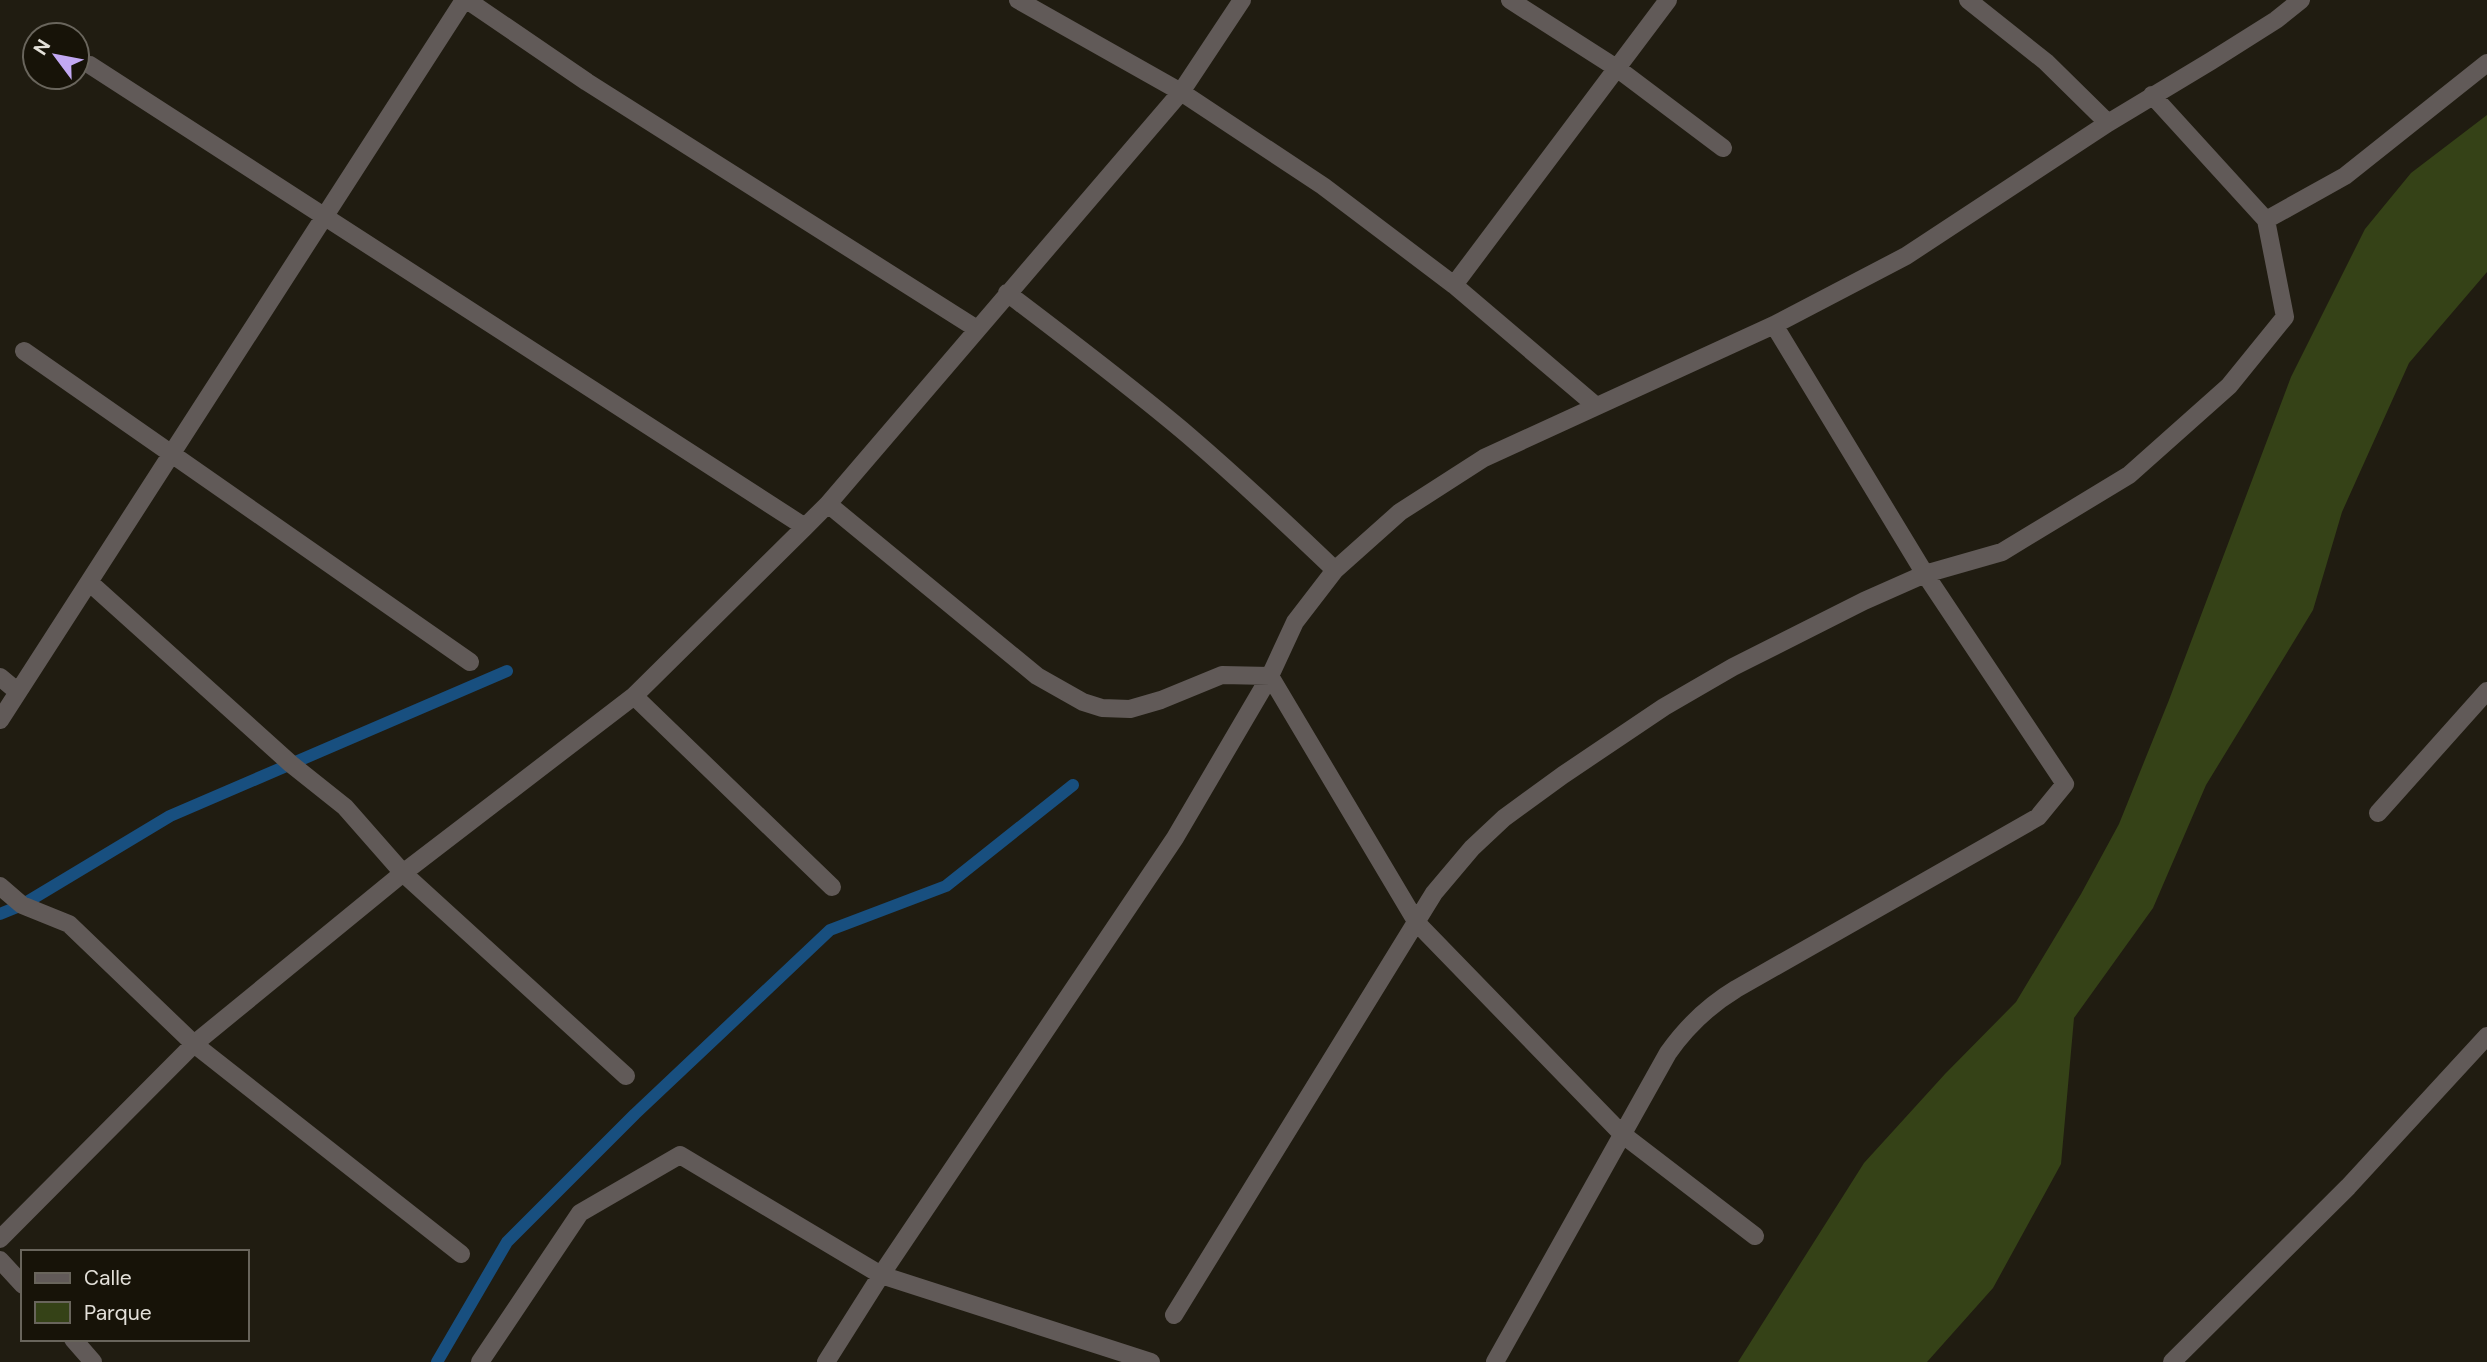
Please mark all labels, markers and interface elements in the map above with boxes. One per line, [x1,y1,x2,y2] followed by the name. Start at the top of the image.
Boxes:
[21,21,91,91] north arrow
[28,35,56,60] text: N
[21,1250,248,1341] legend
[84,1264,132,1292] text: Calle
[84,1299,152,1327] text: Parque

